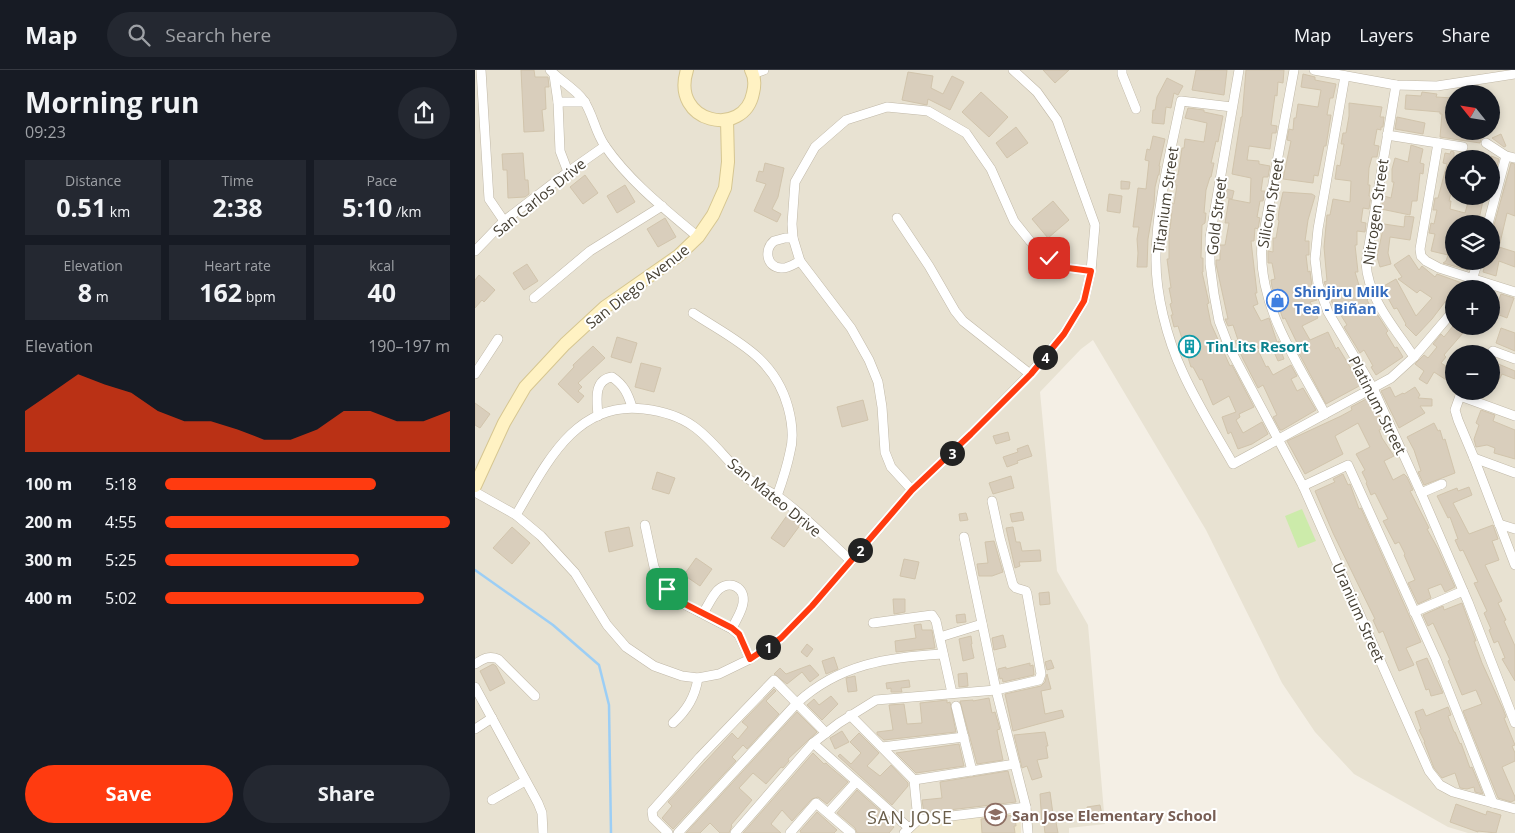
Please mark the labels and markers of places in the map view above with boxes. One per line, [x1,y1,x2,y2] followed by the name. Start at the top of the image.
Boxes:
[1028,237,1070,279] pin
[1294,281,1390,318] place label: Shinjiru Milk Tea - Biñan
[1266,288,1290,312] shop icon: Shinjiru Milk Tea - Biñan
[1178,334,1202,358] building icon: TinLits Resort
[1206,336,1309,356] place label: TinLits Resort
[1033,344,1057,370] pin: 4
[939,440,965,466] pin: 3
[847,538,873,562] pin: 2
[646,568,688,610] pin
[755,634,781,660] pin: 1
[984,803,1008,827] school or university icon: San Jose Elementary School
[1012,805,1217,825] place label: San Jose Elementary School

